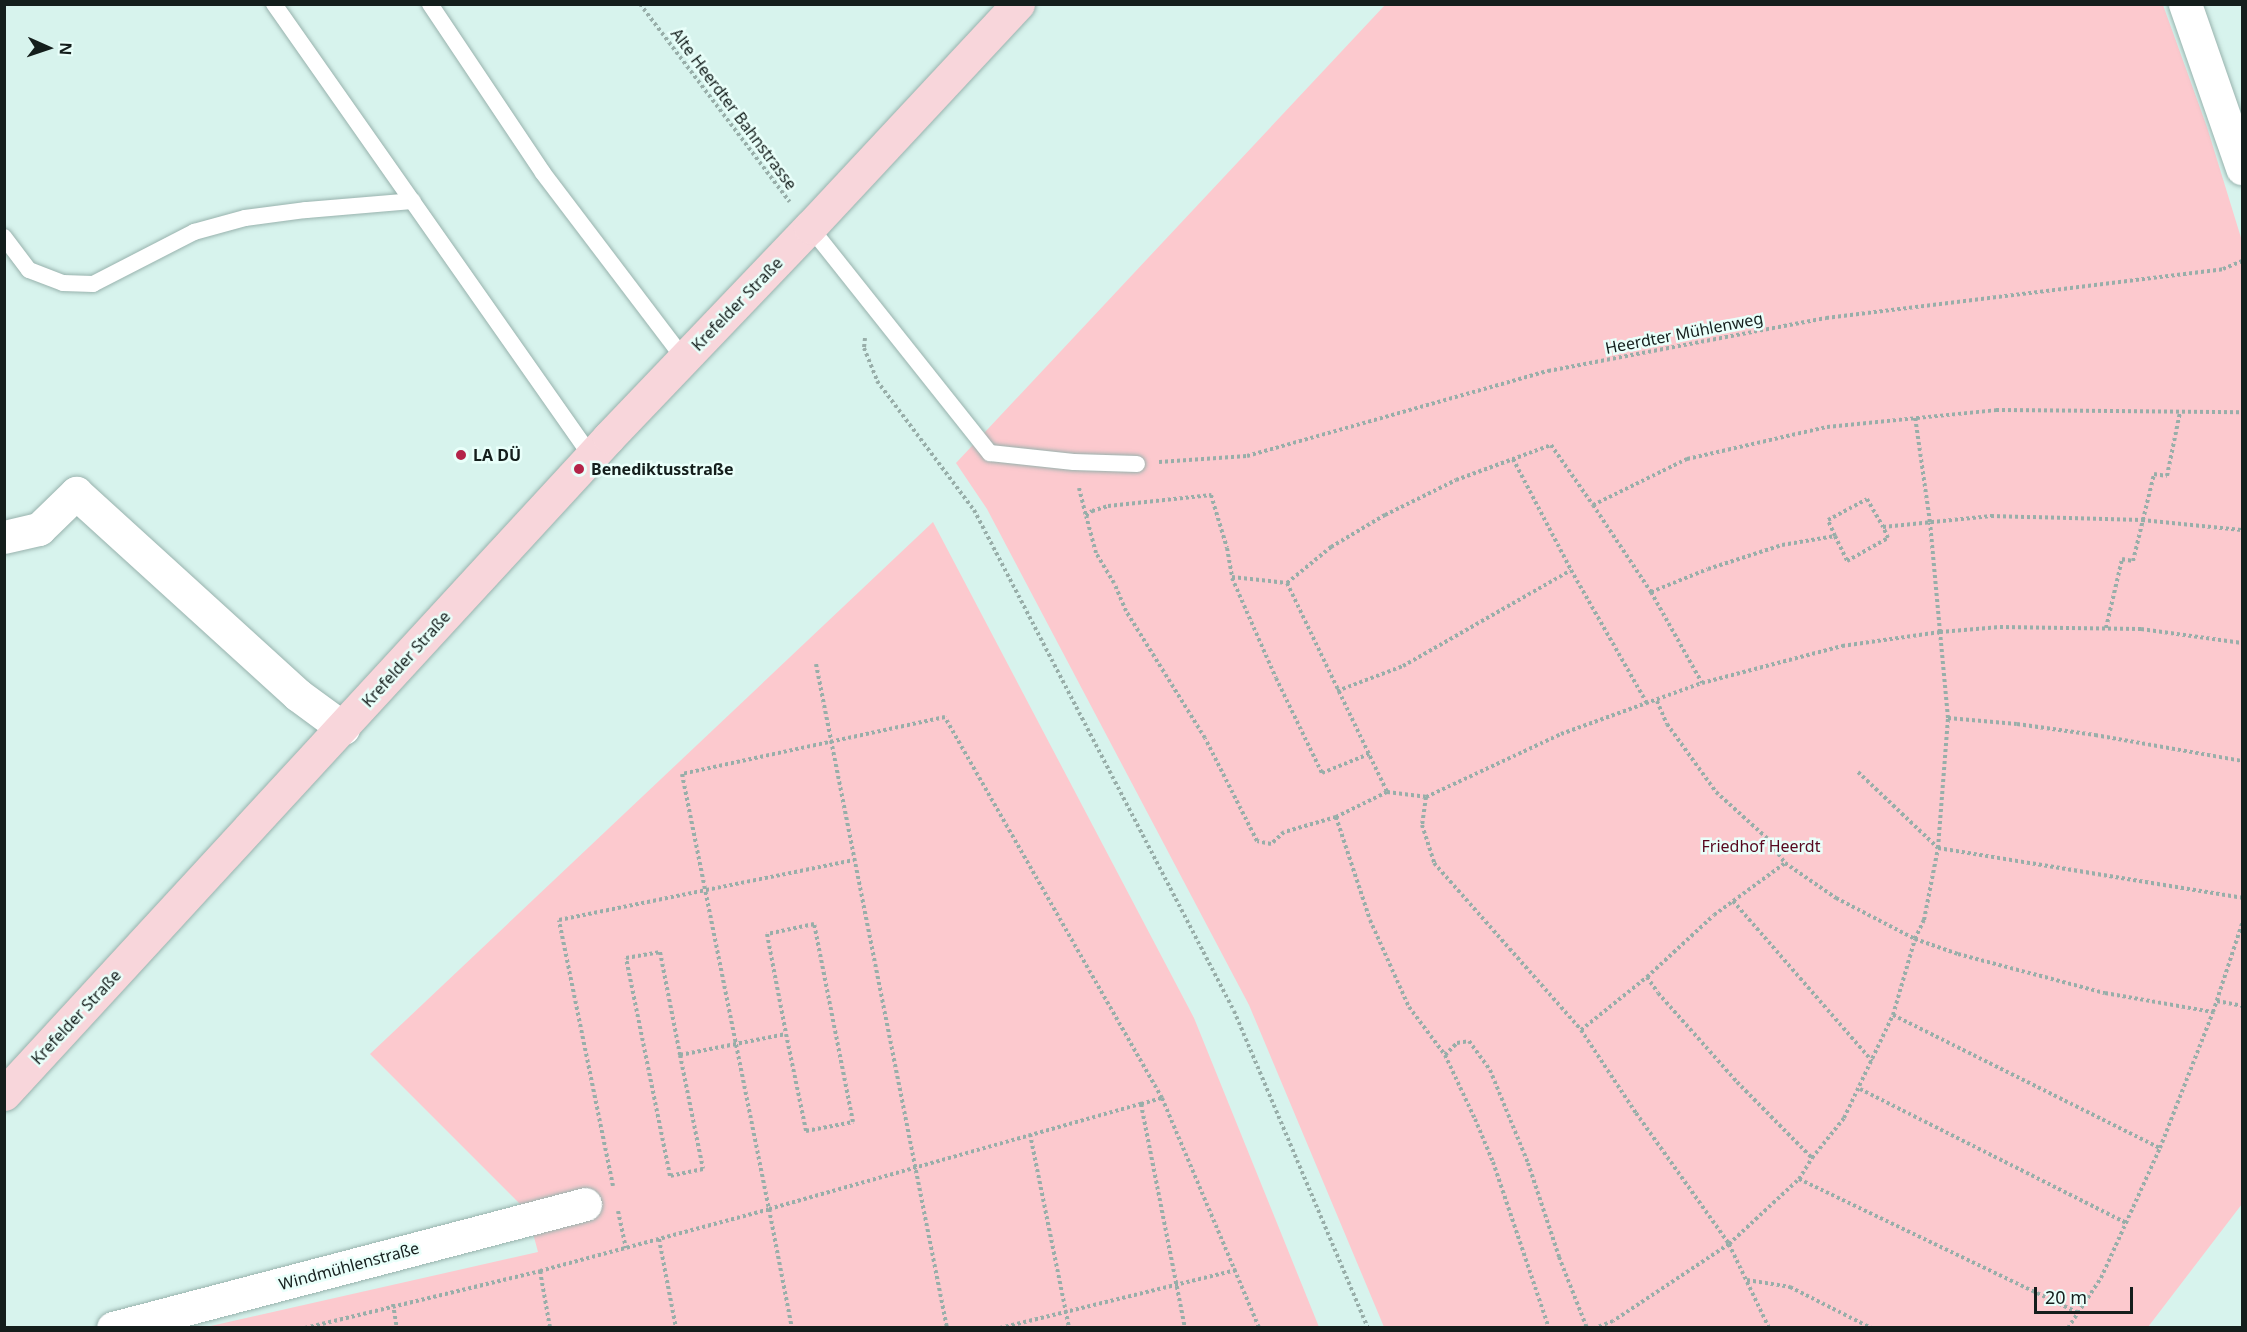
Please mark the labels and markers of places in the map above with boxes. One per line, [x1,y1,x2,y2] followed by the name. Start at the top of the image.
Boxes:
[473,445,521,465] place label: LA DÜ
[454,448,468,462] marker: LA DÜ
[591,459,734,479] place label: Benediktusstraße
[572,462,586,476] marker: Benediktusstraße

